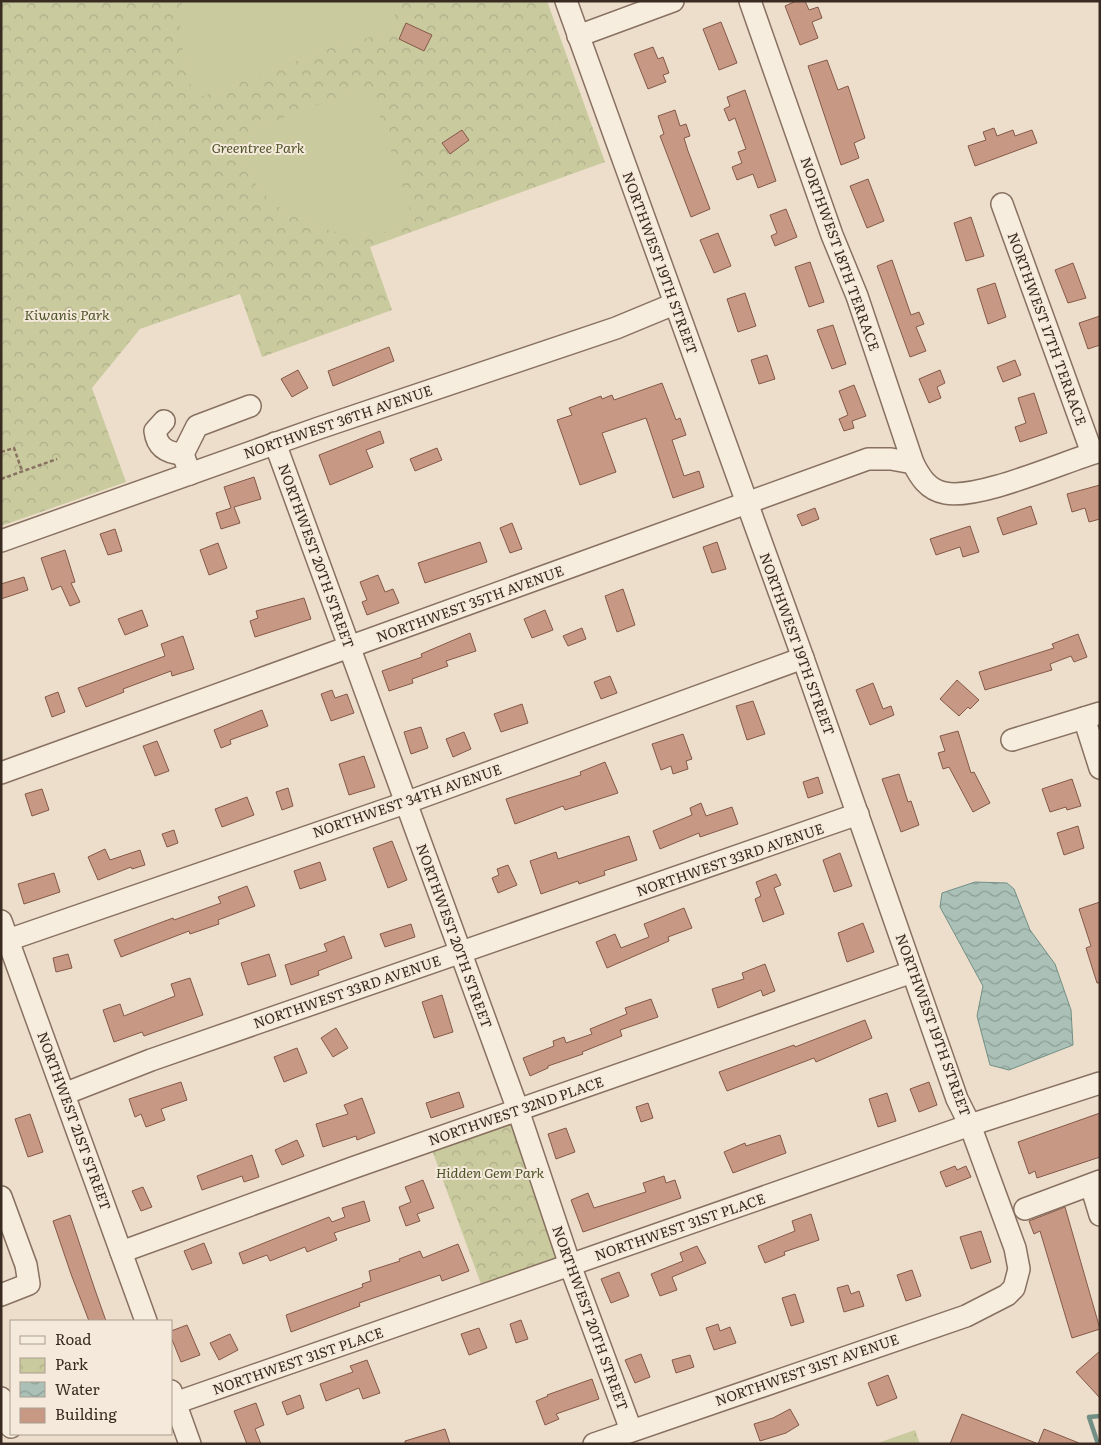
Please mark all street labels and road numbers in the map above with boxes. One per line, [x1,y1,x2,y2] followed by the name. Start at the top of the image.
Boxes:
[796,154,885,354] street label: NORTHWEST 18TH TERRACE
[619,169,703,357] street label: NORTHWEST 19TH STREET
[1004,229,1092,428] street label: NORTHWEST 17TH TERRACE
[240,379,435,463] street label: NORTHWEST 36TH AVENUE
[274,461,360,651] street label: NORTHWEST 20TH STREET
[756,550,840,738] street label: NORTHWEST 19TH STREET
[373,560,566,646] street label: NORTHWEST 35TH AVENUE
[309,758,504,842] street label: NORTHWEST 34TH AVENUE
[633,817,826,901] street label: NORTHWEST 33RD AVENUE
[412,841,498,1031] street label: NORTHWEST 20TH STREET
[892,931,976,1119] street label: NORTHWEST 19TH STREET
[250,949,443,1033] street label: NORTHWEST 33RD AVENUE
[33,1028,117,1213] street label: NORTHWEST 21ST STREET
[425,1071,606,1150] street label: NORTHWEST 32ND PLACE
[592,1187,768,1265] street label: NORTHWEST 31ST PLACE
[548,1223,634,1413] street label: NORTHWEST 20TH STREET
[210,1321,386,1399] street label: NORTHWEST 31ST PLACE
[712,1328,901,1410] street label: NORTHWEST 31ST AVENUE

